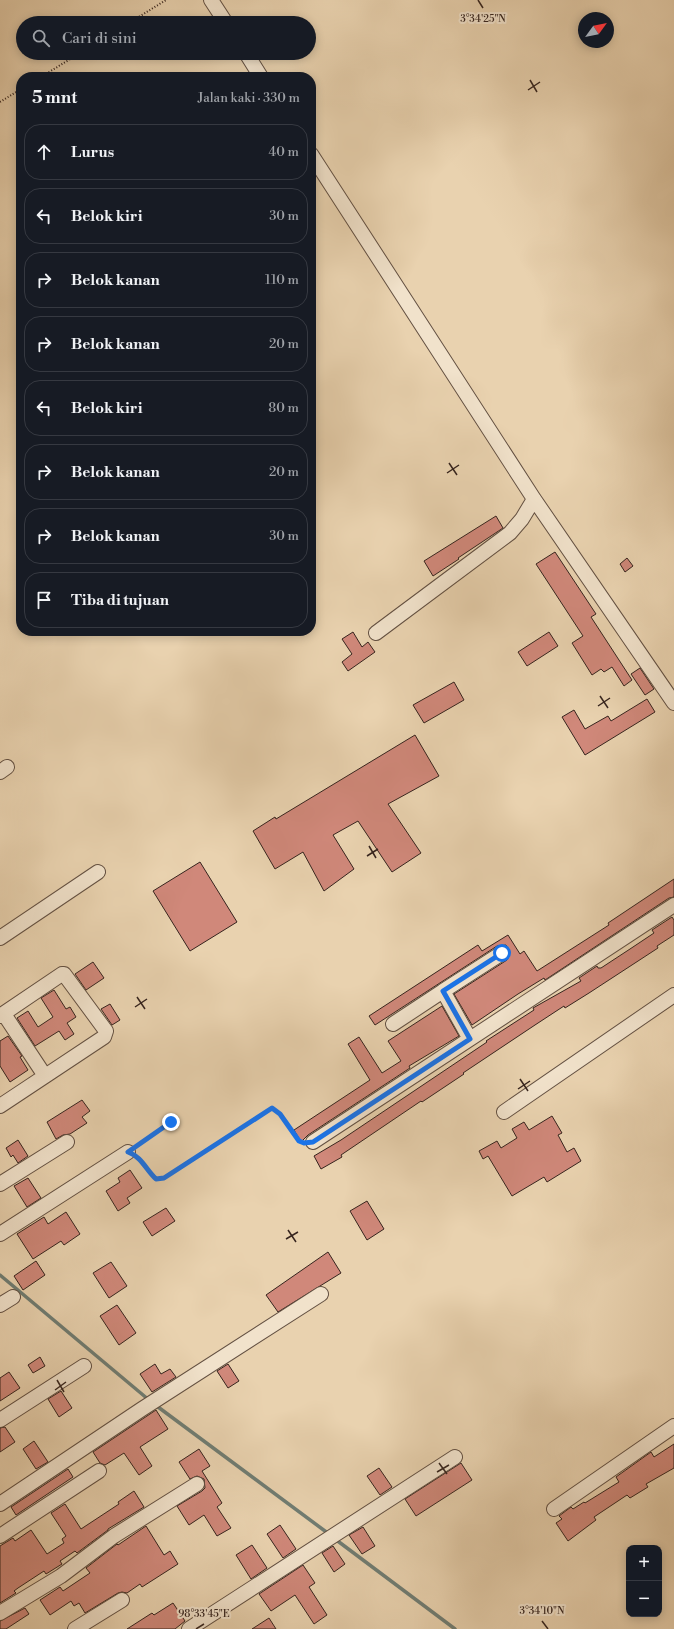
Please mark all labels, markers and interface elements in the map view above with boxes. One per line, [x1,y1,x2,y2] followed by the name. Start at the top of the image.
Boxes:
[578,12,614,48] north arrow
[460,13,506,25] text: 3°34'25"N
[16,16,316,60] search box
[30,27,52,49] icon: search
[62,29,137,48] text: Cari di sini
[32,87,77,109] text: 5 mnt
[198,90,300,106] text: Jalan kaki · 330 m
[33,141,55,163] icon: ahead
[71,143,114,162] text: Lurus
[269,144,299,160] text: 40 m
[33,205,55,227] icon: left
[71,207,142,226] text: Belok kiri
[269,208,299,224] text: 30 m
[33,269,55,291] icon: right
[71,271,160,290] text: Belok kanan
[265,272,299,288] text: 110 m
[33,333,55,355] icon: right
[71,335,160,354] text: Belok kanan
[269,336,299,352] text: 20 m
[33,397,55,419] icon: left
[71,399,142,418] text: Belok kiri
[268,400,299,416] text: 80 m
[33,461,55,483] icon: right
[71,463,160,482] text: Belok kanan
[269,464,299,480] text: 20 m
[33,525,55,547] icon: right
[71,527,160,546] text: Belok kanan
[269,528,299,544] text: 30 m
[33,589,55,611] icon: arrive
[71,591,169,610] text: Tiba di tujuan
[493,944,511,962] route start
[162,1113,180,1131] route end
[626,1545,662,1617] map controls
[626,1545,662,1581] button: +
[626,1581,662,1617] button: −
[519,1605,565,1617] text: 3°34'10"N
[178,1608,230,1620] text: 98°33'45"E

